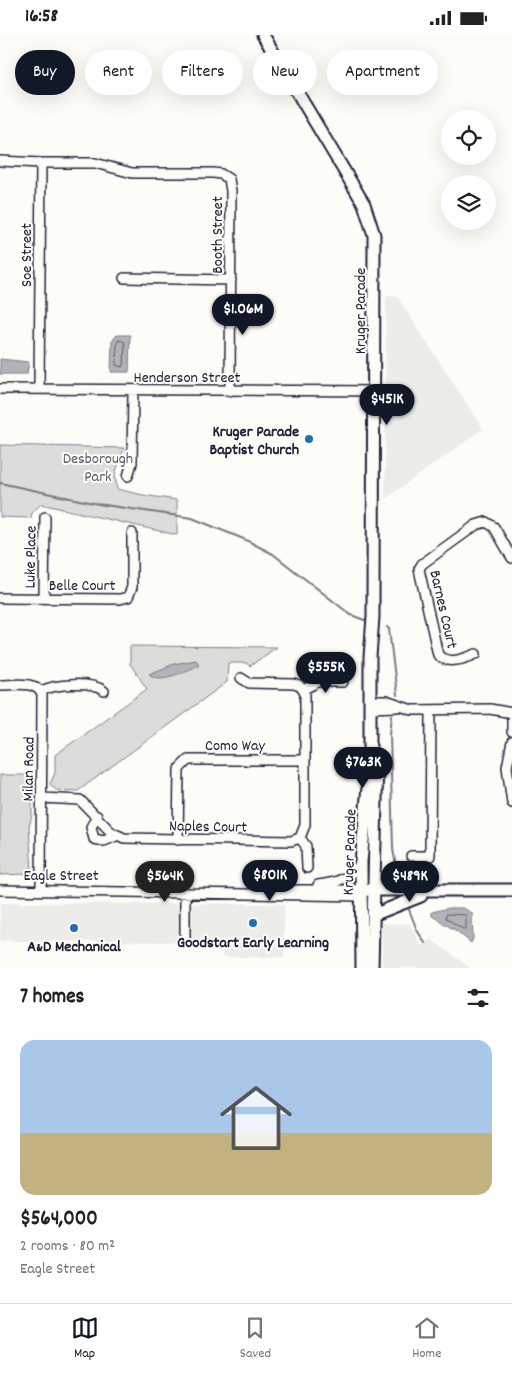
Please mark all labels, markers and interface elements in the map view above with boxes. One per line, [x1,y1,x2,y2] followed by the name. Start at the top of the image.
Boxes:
[25,4,58,31] text: 16:58
[15,50,75,95] chip: Buy
[85,50,152,95] chip: Rent
[162,50,243,95] chip: Filters
[253,50,317,95] chip: New
[327,50,438,95] chip: Apartment
[441,110,496,230] map controls
[441,110,496,165] button: locate
[441,175,496,230] button: layers
[207,196,230,274] street label: Booth Street
[16,223,39,287] street label: Soe Street
[350,268,373,354] street label: Kruger Parade
[202,293,284,336] pin: $1.06M
[223,298,263,321] text: $1.06M
[134,367,241,390] street label: Henderson Street
[352,383,422,426] pin: $451K
[370,388,404,411] text: $451K
[210,421,299,462] place label: Kruger Parade Baptist Church
[303,433,315,445] marker: Kruger Parade Baptist Church
[63,448,133,489] park label: Desborough Park
[19,525,44,589] street label: Luke Place
[422,568,463,651] street label: Barnes Court
[49,575,115,598] street label: Belle Court
[291,651,361,694] pin: $555K
[307,656,345,679] text: $555K
[205,735,266,758] street label: Como Way
[17,737,42,802] street label: Milan Road
[328,747,398,789] pin: $763K
[345,751,381,774] text: $763K
[337,808,364,896] street label: Kruger Parade
[169,815,247,840] street label: Naples Court
[235,859,305,902] pin: $801K
[130,861,200,903] pin: $564K
[375,861,445,903] pin: $489K
[253,864,287,887] text: $801K
[23,865,99,888] street label: Eagle Street
[146,865,184,888] text: $564K
[392,865,428,888] text: $489K
[247,917,259,929] marker: Goodstart Early Learning
[68,922,80,934] marker: A&D Mechanical
[177,932,329,955] place label: Goodstart Early Learning
[27,936,121,959] place label: A&D Mechanical
[20,983,84,1013] text: 7 homes
[464,984,492,1012] icon: filters
[211,1073,301,1163] icon: home
[20,1205,98,1235] text: $564,000
[20,1235,115,1258] text: 2 rooms · 80 m²
[20,1258,95,1281] text: Eagle Street
[71,1314,99,1364] tab: Map
[240,1314,271,1364] tab: Saved
[412,1314,441,1364] tab: Home

